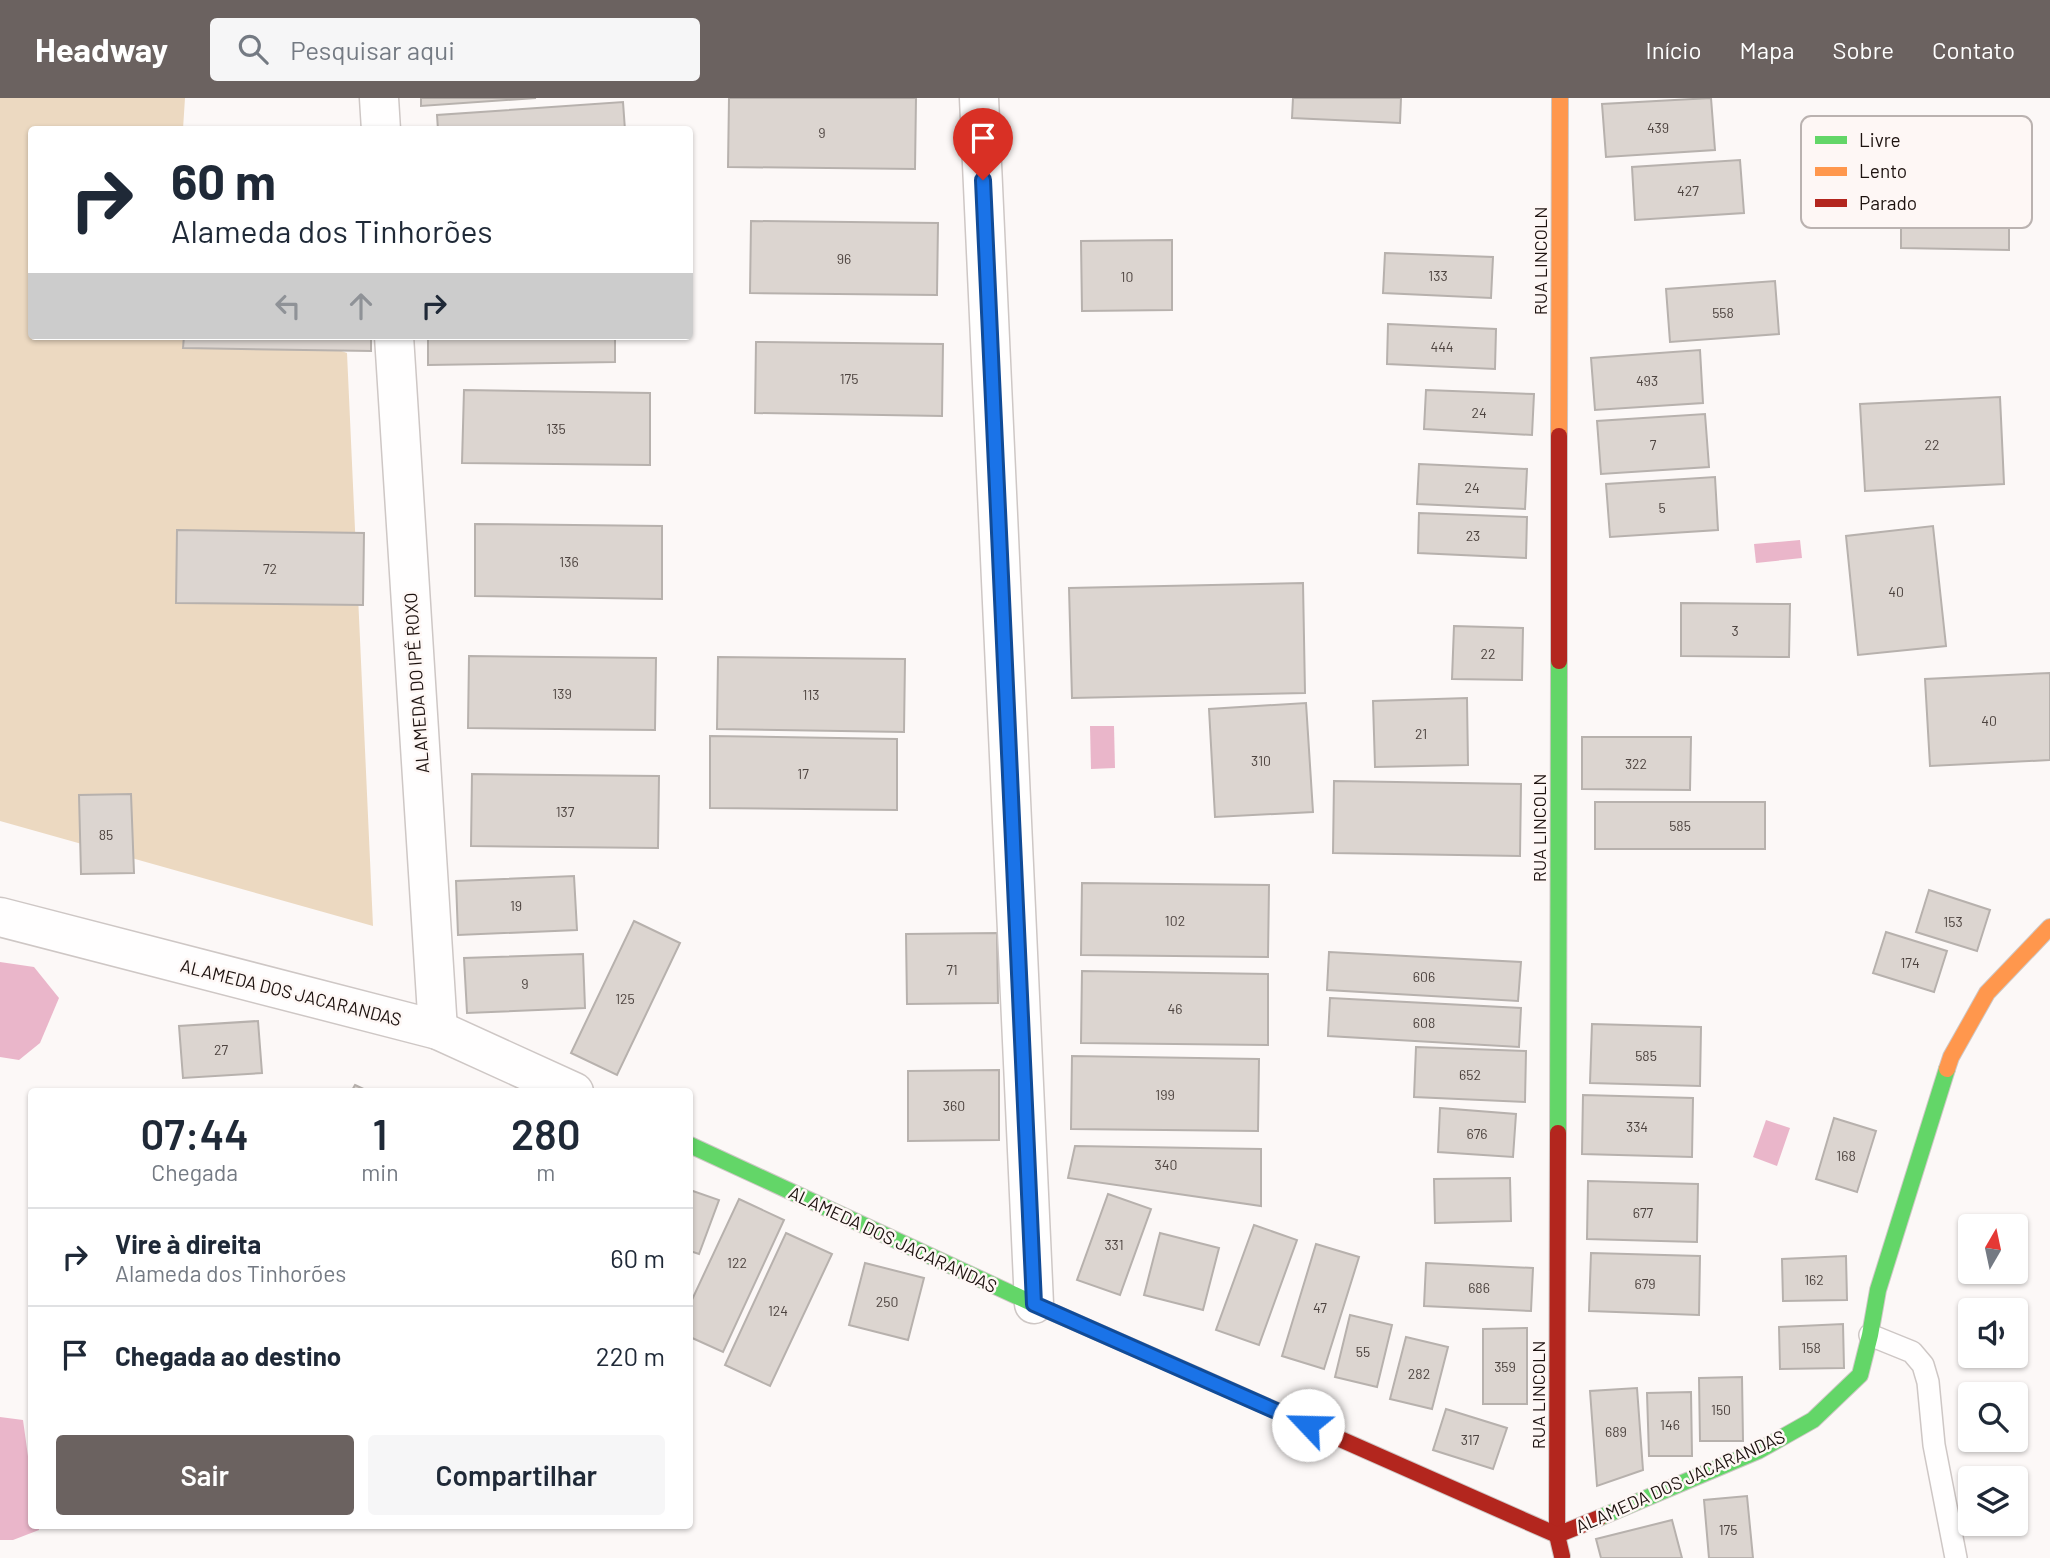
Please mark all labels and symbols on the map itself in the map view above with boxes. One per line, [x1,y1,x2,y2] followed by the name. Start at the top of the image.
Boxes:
[953,108,1013,180] pin
[1801,116,2032,228] legend
[1647,119,1669,136] house number: 439
[818,124,826,141] house number: 9
[1859,128,1901,151] text: Livre
[1859,159,1907,182] text: Lento
[1677,182,1699,199] house number: 427
[1859,191,1917,214] text: Parado
[1529,207,1551,315] street label: RUA LINCOLN
[837,250,851,267] house number: 96
[1428,267,1448,284] house number: 133
[1121,268,1133,285] house number: 10
[1712,304,1734,321] house number: 558
[1430,338,1454,355] house number: 444
[840,370,858,387] house number: 175
[1636,372,1658,389] house number: 493
[1471,404,1487,421] house number: 24
[546,420,566,437] house number: 135
[1650,436,1657,453] house number: 7
[1924,436,1940,453] house number: 22
[1464,479,1480,496] house number: 24
[1658,499,1666,516] house number: 5
[1466,527,1480,544] house number: 23
[559,553,579,570] house number: 136
[263,560,277,577] house number: 72
[1888,583,1904,600] house number: 40
[399,592,433,774] street label: ALAMEDA DO IPÊ ROXO
[1731,622,1739,639] house number: 3
[1480,645,1496,662] house number: 22
[552,685,572,702] house number: 139
[802,686,820,703] house number: 113
[1981,712,1997,729] house number: 40
[1415,725,1427,742] house number: 21
[1251,752,1271,769] house number: 310
[1625,755,1647,772] house number: 322
[797,765,809,782] house number: 17
[1528,774,1550,882] street label: RUA LINCOLN
[556,803,575,820] house number: 137
[1669,817,1691,834] house number: 585
[99,826,113,843] house number: 85
[510,897,522,914] house number: 19
[1165,912,1185,929] house number: 102
[1943,913,1963,930] house number: 153
[178,954,404,1030] street label: ALAMEDA DOS JACARANDAS
[1900,954,1920,971] house number: 174
[946,961,958,978] house number: 71
[1413,968,1435,985] house number: 606
[521,975,529,992] house number: 9
[615,990,635,1007] house number: 125
[1168,1000,1182,1017] house number: 46
[1413,1014,1435,1031] house number: 608
[214,1041,228,1058] house number: 27
[1635,1047,1657,1064] house number: 585
[1459,1066,1481,1083] house number: 652
[1155,1086,1175,1103] house number: 199
[943,1097,965,1114] house number: 360
[1626,1118,1648,1135] house number: 334
[1466,1125,1488,1142] house number: 676
[1836,1147,1856,1164] house number: 168
[1155,1156,1177,1173] house number: 340
[785,1181,1001,1297] street label: ALAMEDA DOS JACARANDAS
[1633,1204,1654,1221] house number: 677
[1958,1214,2028,1284] north arrow
[1104,1236,1124,1253] house number: 331
[727,1254,747,1271] house number: 122
[1804,1271,1824,1288] house number: 162
[1634,1275,1656,1292] house number: 679
[1468,1279,1490,1296] house number: 686
[876,1293,898,1310] house number: 250
[1313,1299,1327,1316] house number: 47
[768,1302,788,1319] house number: 124
[1801,1339,1821,1356] house number: 158
[1527,1341,1549,1449] street label: RUA LINCOLN
[1356,1343,1370,1360] house number: 55
[1494,1358,1516,1375] house number: 359
[1408,1365,1430,1382] house number: 282
[1271,1388,1345,1462] position arrow
[1711,1401,1731,1418] house number: 150
[1660,1416,1680,1433] house number: 146
[1605,1423,1627,1440] house number: 689
[1572,1425,1788,1537] street label: ALAMEDA DOS JACARANDAS
[1461,1431,1480,1448] house number: 317
[1719,1521,1737,1538] house number: 175

